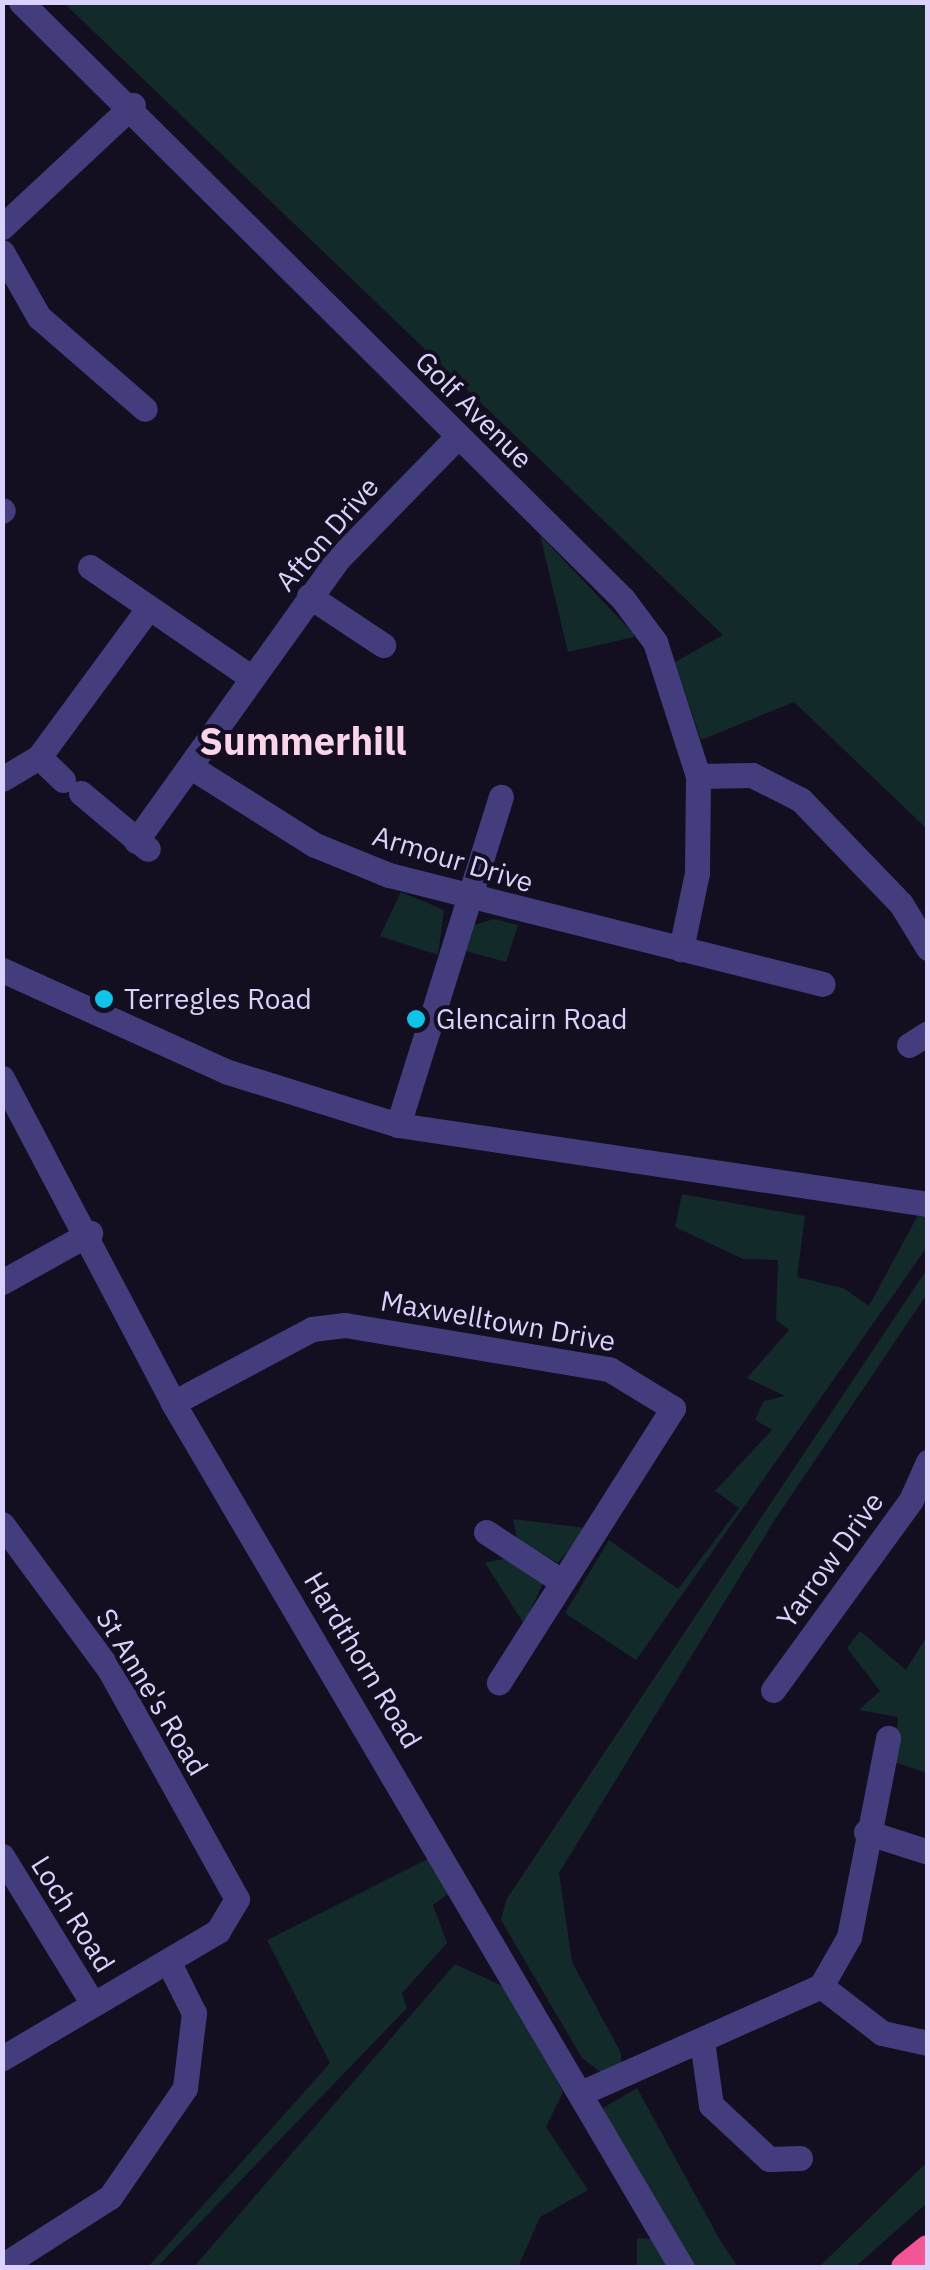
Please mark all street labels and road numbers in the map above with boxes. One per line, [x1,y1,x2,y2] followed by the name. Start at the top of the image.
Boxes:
[408,344,540,476] street label: Golf Avenue
[268,470,386,598] street label: Afton Drive
[369,819,537,899] street label: Armour Drive
[378,1284,618,1358] street label: Maxwelltown Drive
[770,1486,890,1634] street label: Yarrow Drive
[297,1566,429,1754] street label: Hardthorn Road
[89,1602,215,1782] street label: St Anne's Road
[24,1850,122,1978] street label: Loch Road

